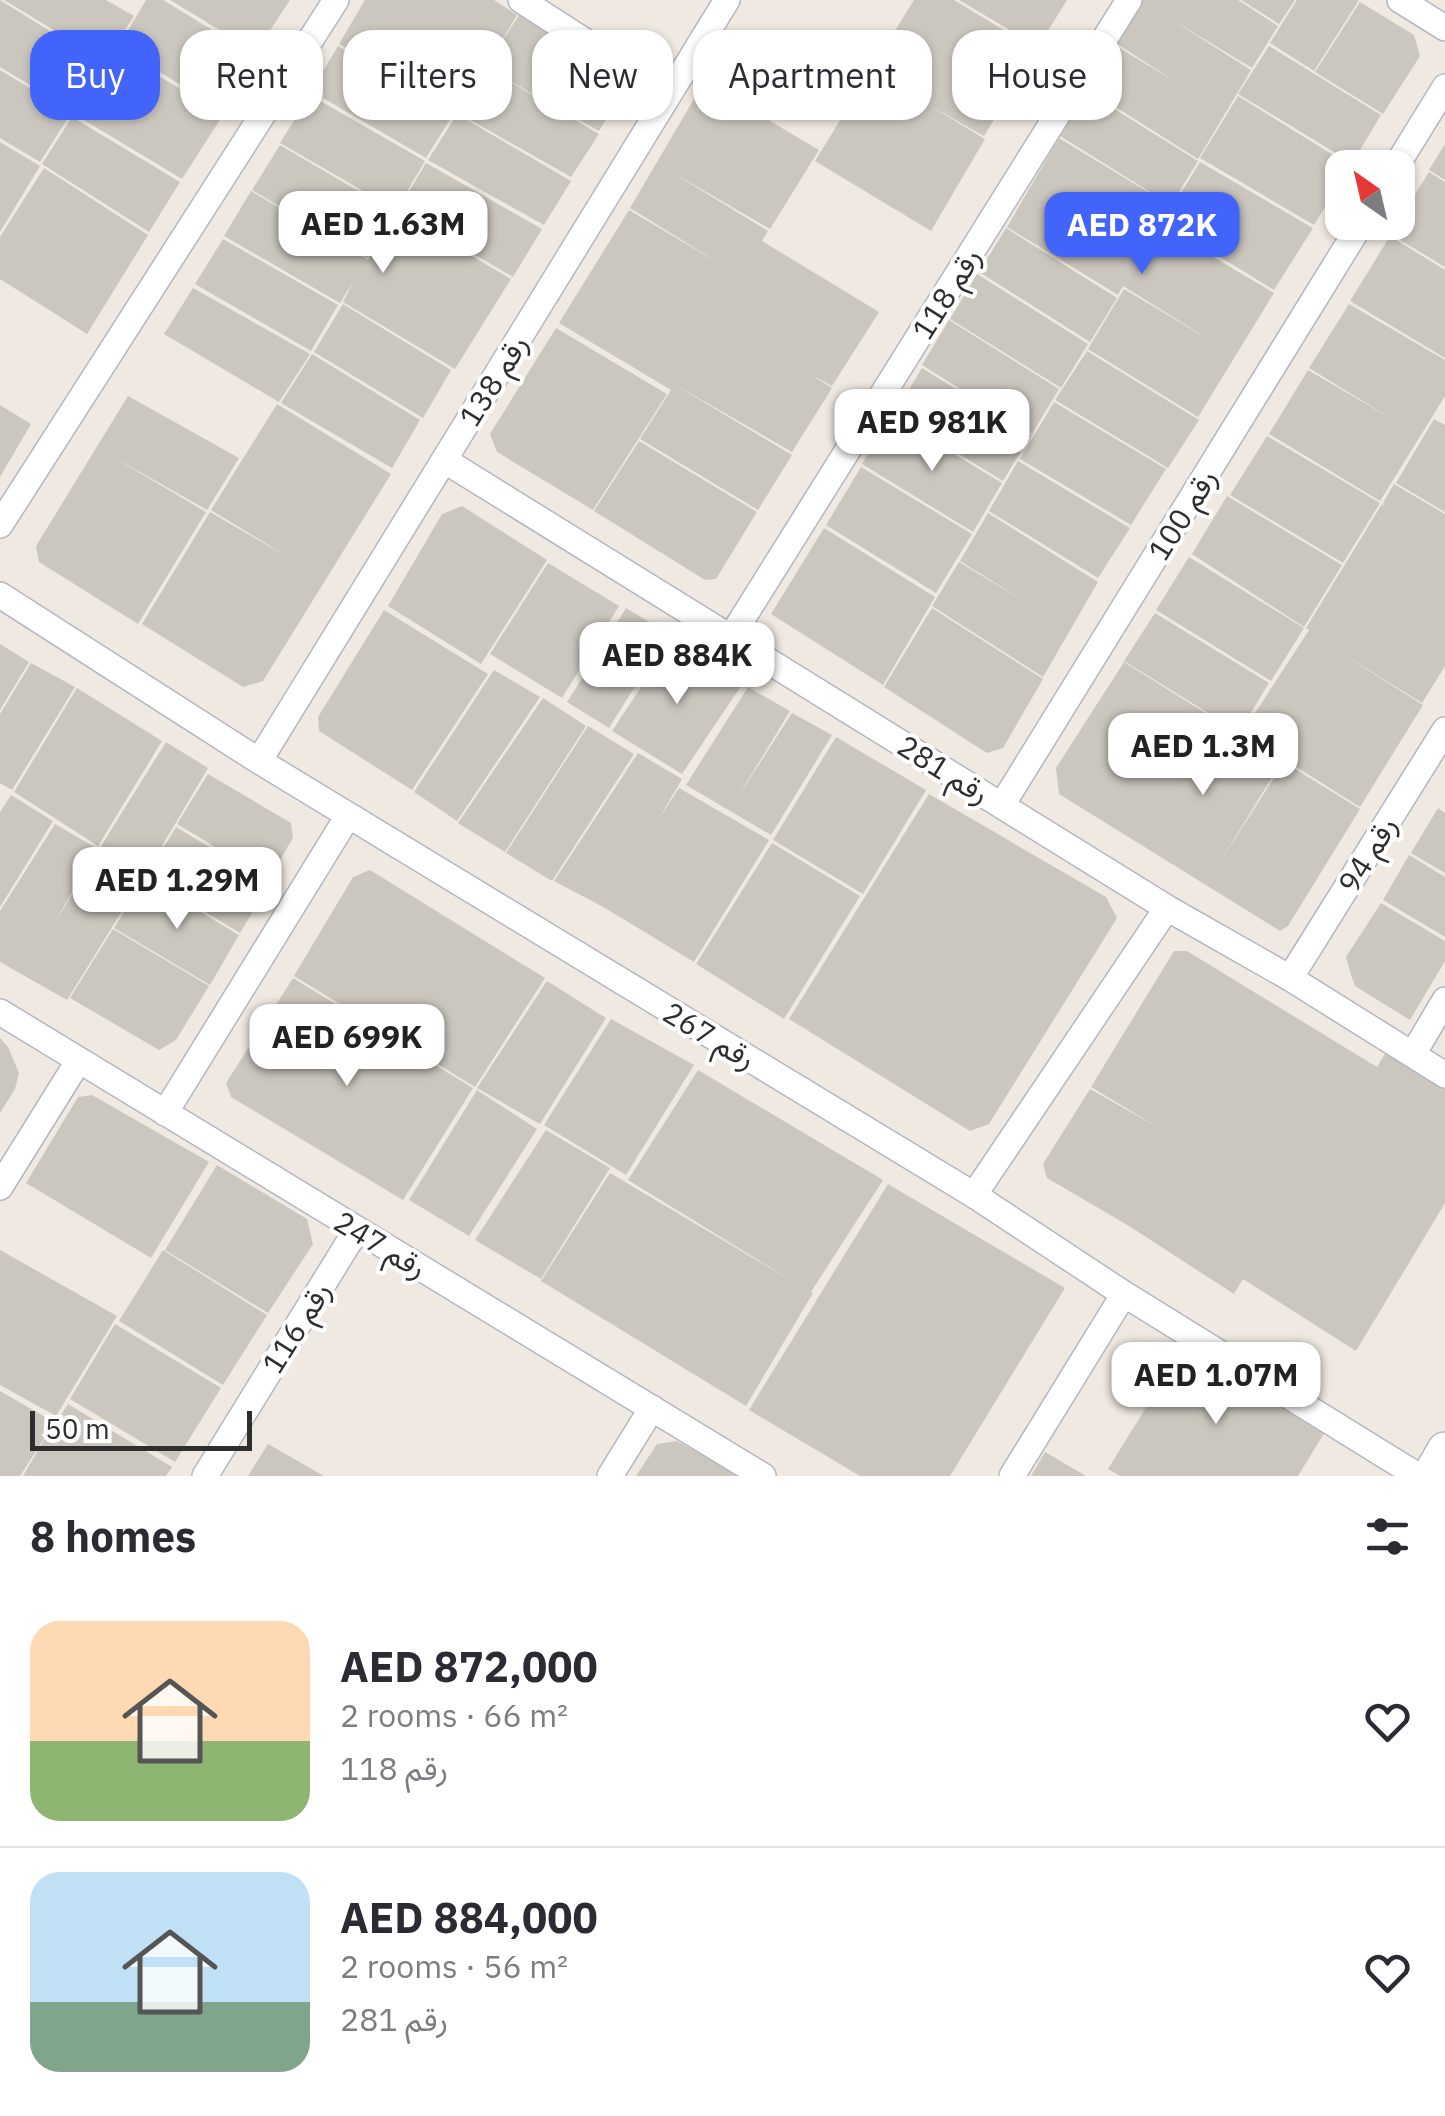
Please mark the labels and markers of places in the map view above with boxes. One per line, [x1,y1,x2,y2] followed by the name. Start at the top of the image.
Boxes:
[269,191,497,276] pin: AED 1.63M
[1039,192,1245,277] pin: AED 872K
[829,389,1035,474] pin: AED 981K
[574,622,780,707] pin: AED 884K
[1100,713,1306,798] pin: AED 1.3M
[63,847,291,932] pin: AED 1.29M
[244,1004,450,1089] pin: AED 699K
[1102,1342,1330,1427] pin: AED 1.07M

